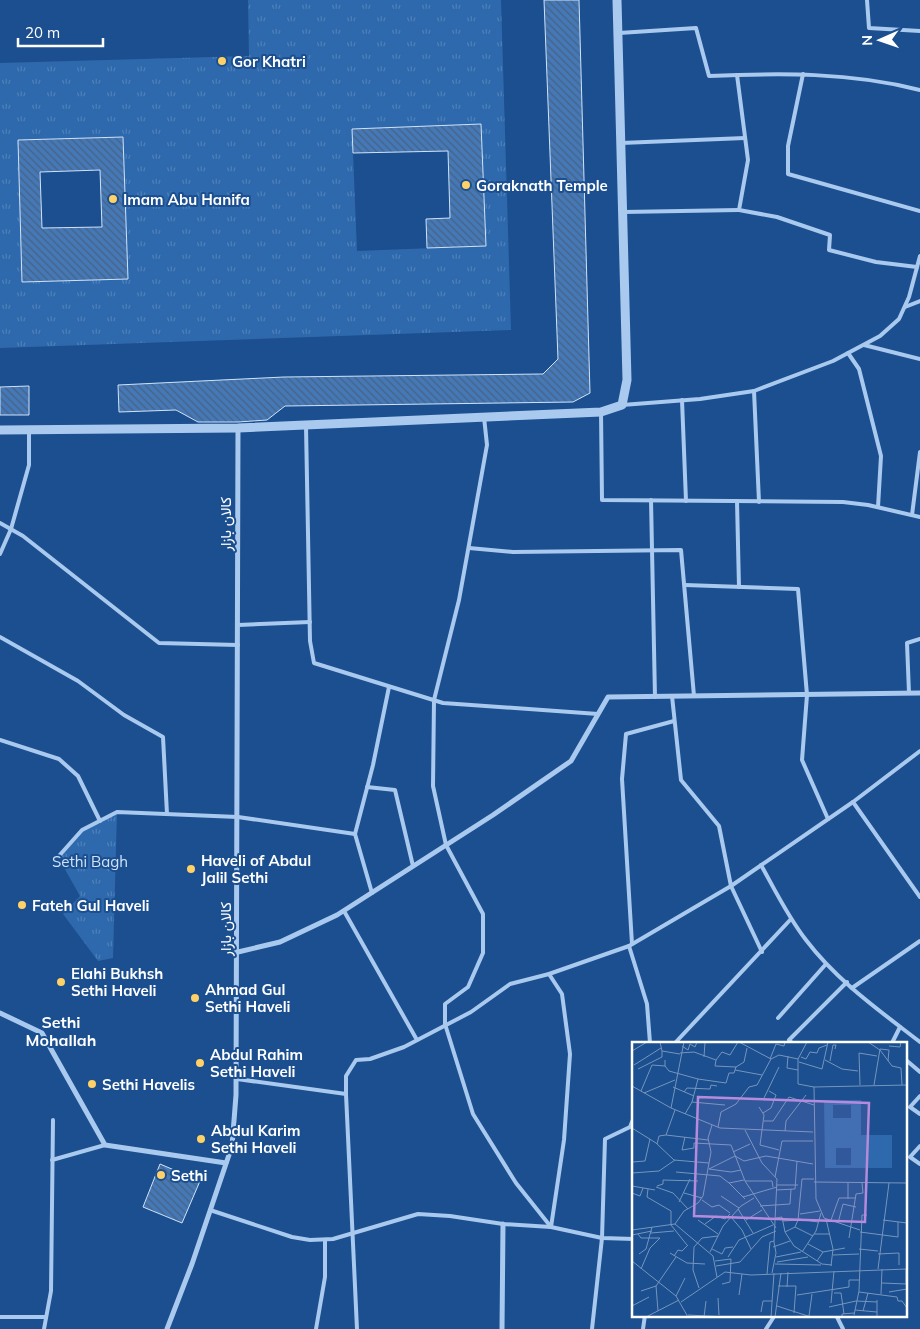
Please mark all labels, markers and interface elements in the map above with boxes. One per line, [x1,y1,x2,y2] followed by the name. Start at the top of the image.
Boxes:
[18,15,102,47] scale bar
[855,15,905,65] north arrow
[25,23,60,42] text: 20 m
[858,35,876,46] text: N
[232,52,306,71] place label: Gor Khatri
[216,55,228,67] marker: Gor Khatri
[476,176,608,195] place label: Goraknath Temple
[460,179,472,191] marker: Goraknath Temple
[123,190,250,209] place label: Imam Abu Hanifa
[107,193,119,205] marker: Imam Abu Hanifa
[216,497,235,552] street label: کالان بازار
[201,851,311,887] place label: Haveli of Abdul Jalil Sethi
[52,852,128,871] park label: Sethi Bagh
[185,863,197,875] marker: Haveli of Abdul Jalil Sethi
[32,896,150,915] place label: Fateh Gul Haveli
[16,899,28,911] marker: Fateh Gul Haveli
[216,902,235,957] street label: کالان بازار
[71,964,163,1000] place label: Elahi Bukhsh Sethi Haveli
[55,976,67,988] marker: Elahi Bukhsh Sethi Haveli
[205,980,291,1016] place label: Ahmad Gul Sethi Haveli
[189,992,201,1004] marker: Ahmad Gul Sethi Haveli
[26,1012,96,1050] district label: Sethi Mohallah
[632,1042,908,1316] inset map
[210,1045,303,1081] place label: Abdul Rahim Sethi Haveli
[194,1057,206,1069] marker: Abdul Rahim Sethi Haveli
[102,1075,195,1094] place label: Sethi Havelis
[86,1078,98,1090] marker: Sethi Havelis
[211,1121,300,1157] place label: Abdul Karim Sethi Haveli
[195,1133,207,1145] marker: Abdul Karim Sethi Haveli
[171,1166,208,1185] place label: Sethi
[155,1169,167,1181] marker: Sethi

